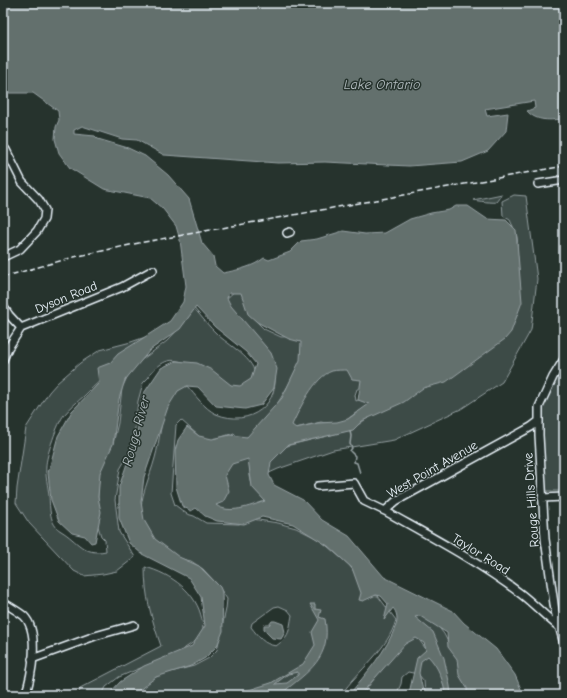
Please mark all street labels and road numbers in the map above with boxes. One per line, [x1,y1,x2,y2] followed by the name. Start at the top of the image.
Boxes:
[33,278,99,316] street label: Dyson Road
[384,437,480,501] street label: West Point Avenue
[520,452,542,548] street label: Rouge Hills Drive
[449,530,513,578] street label: Taylor Road

